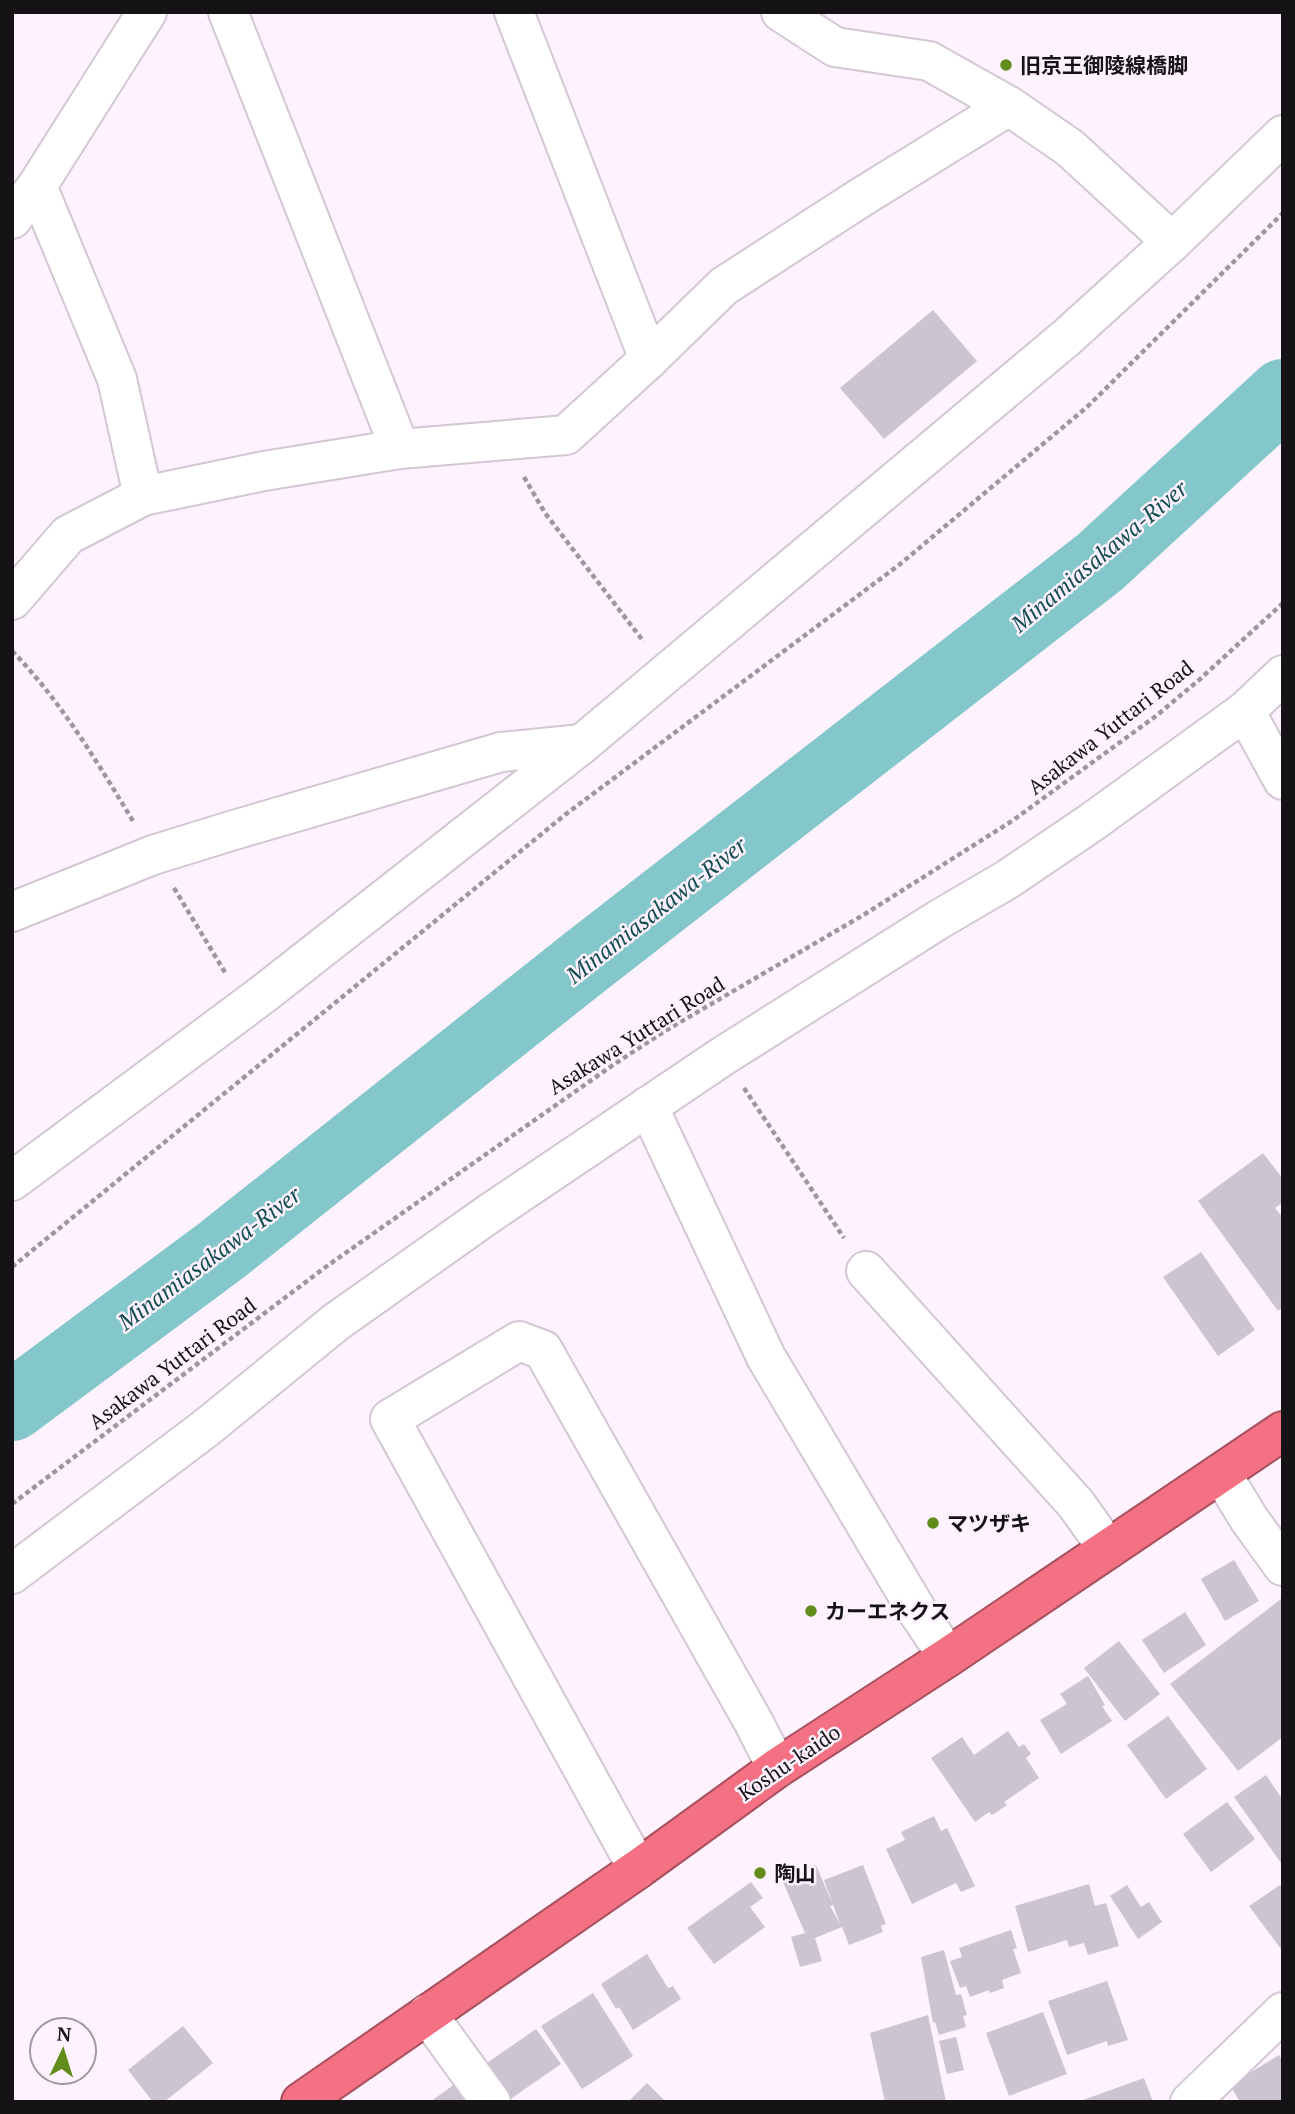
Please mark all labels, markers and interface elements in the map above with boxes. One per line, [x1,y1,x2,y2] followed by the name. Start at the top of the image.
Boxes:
[1020,51,1188,79] place label: 旧京王御陵線橋脚
[998,57,1014,73] marker: 旧京王御陵線橋脚
[1004,472,1194,640] water label: Minamiasakawa-River
[1021,653,1199,800] street label: Asakawa Yuttari Road
[559,829,754,991] water label: Minamiasakawa-River
[543,969,730,1101] street label: Asakawa Yuttari Road
[111,1178,307,1337] water label: Minamiasakawa-River
[83,1291,262,1435] street label: Asakawa Yuttari Road
[947,1509,1031,1537] place label: マツザキ
[925,1515,941,1531] marker: マツザキ
[825,1597,950,1625] place label: カーエネクス
[803,1603,819,1619] marker: カーエネクス
[732,1718,846,1806] street label: Koshu-kaido
[774,1859,816,1887] place label: 陶山
[752,1865,768,1881] marker: 陶山
[28,2016,98,2086] north arrow
[56,2021,73,2047] text: N

